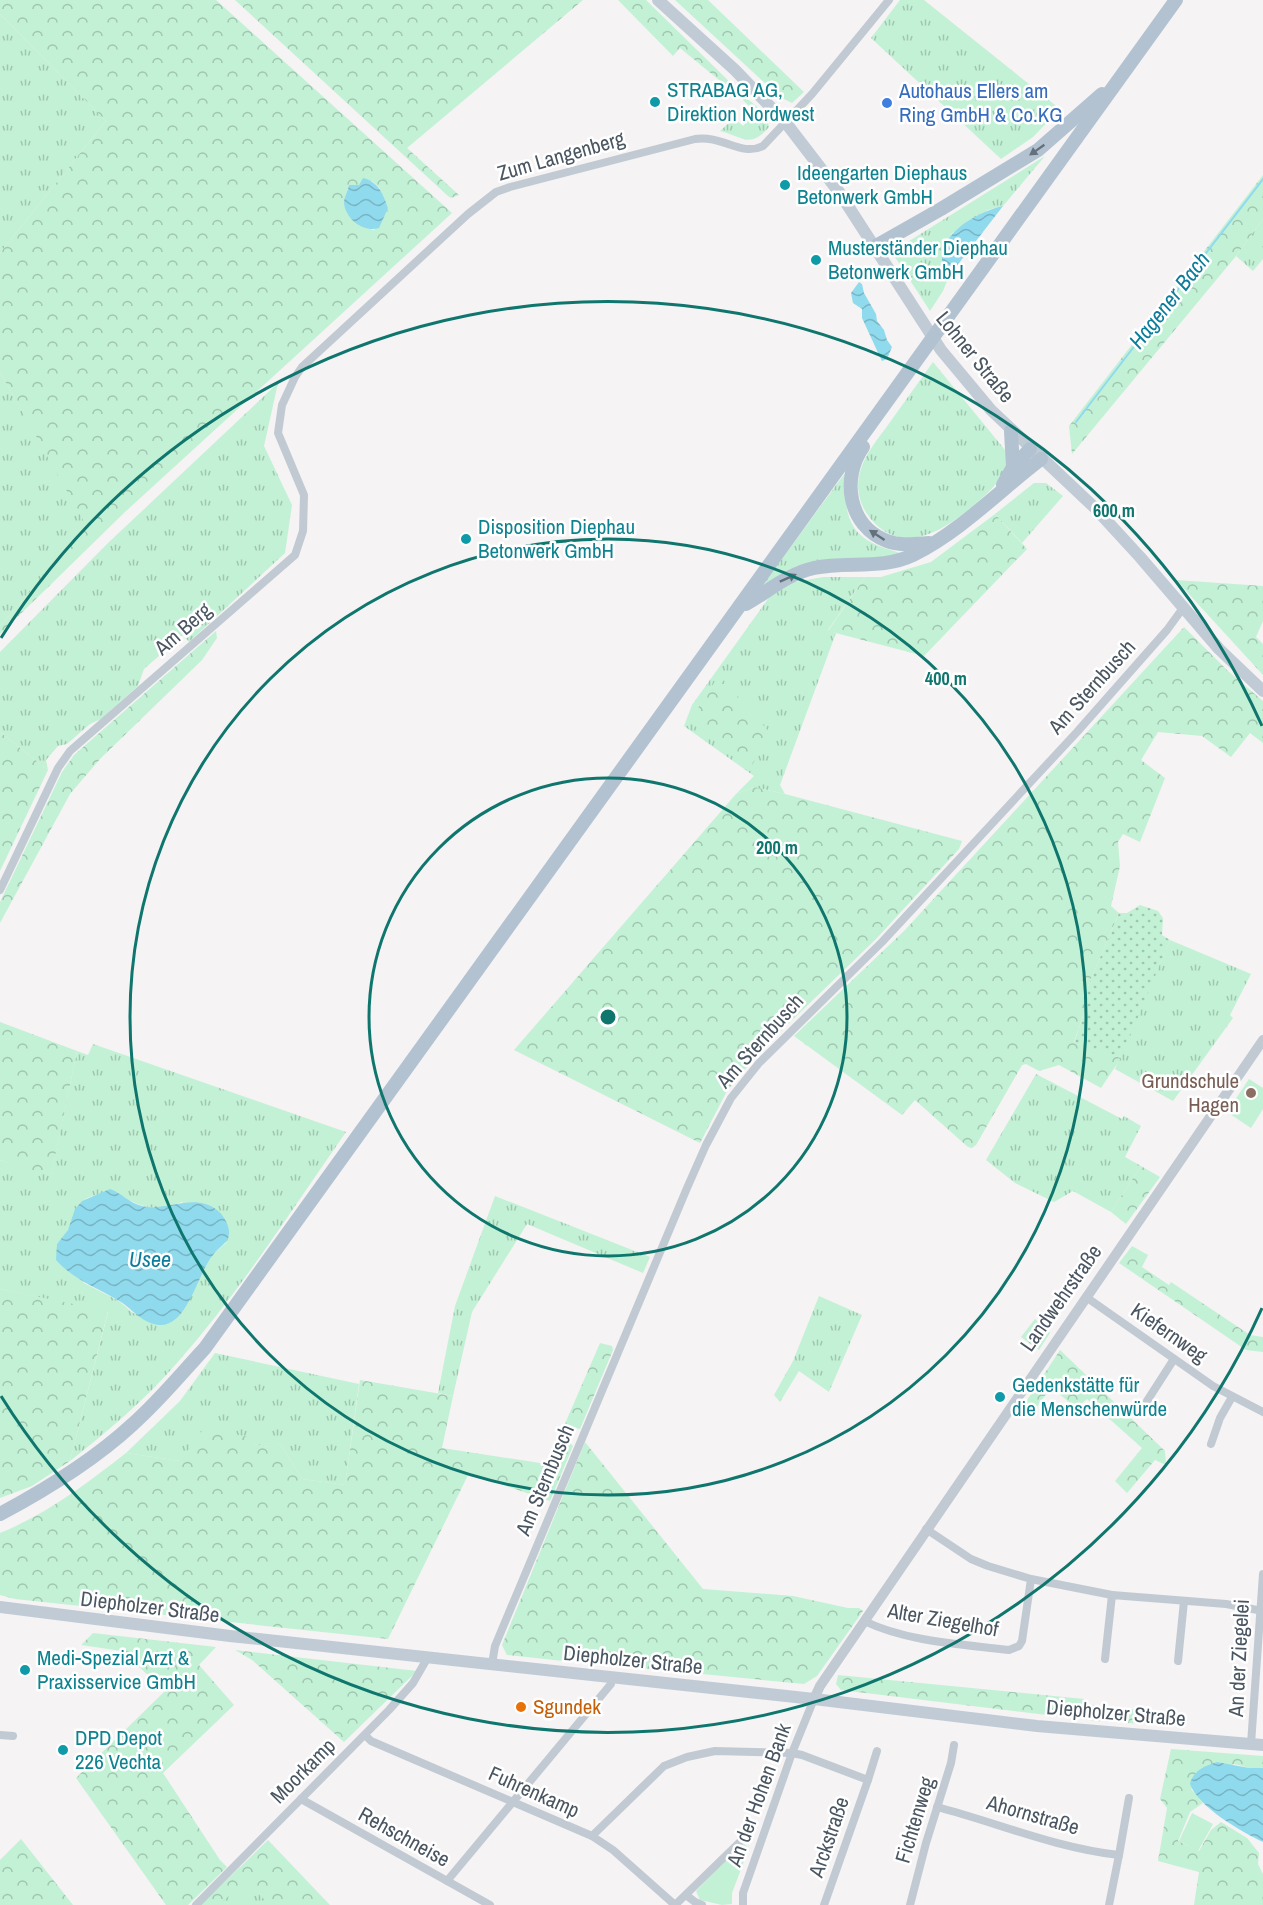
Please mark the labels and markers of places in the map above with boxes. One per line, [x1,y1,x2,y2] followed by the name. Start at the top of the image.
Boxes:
[667,75,815,128] place label: STRABAG AG, Direktion Nordwest
[898,76,1063,129] place label: Autohaus Ellers am Ring GmbH & Co.KG
[648,95,662,109] marker: STRABAG AG, Direktion Nordwest
[880,96,894,110] marker: Autohaus Ellers am Ring GmbH & Co.KG
[797,158,967,211] place label: Ideengarten Diephaus Betonwerk GmbH
[778,178,792,192] marker: Ideengarten Diephaus Betonwerk GmbH
[828,233,1008,286] place label: Musterständer Diephau Betonwerk GmbH
[809,253,823,267] marker: Musterständer Diephau Betonwerk GmbH
[478,512,635,565] place label: Disposition Diephau Betonwerk GmbH
[459,532,473,546] marker: Disposition Diephau Betonwerk GmbH
[598,1007,618,1027] centre of rings
[1141,1066,1239,1119] place label: Grundschule Hagen
[1244,1086,1258,1100] marker: Grundschule Hagen
[1012,1370,1167,1423] place label: Gedenkstätte für die Menschenwürde
[993,1390,1007,1404] marker: Gedenkstätte für die Menschenwürde
[37,1643,196,1696] place label: Medi-Spezial Arzt & Praxisservice GmbH
[18,1663,32,1677] marker: Medi-Spezial Arzt & Praxisservice GmbH
[533,1692,601,1721] place label: Sgundek
[514,1700,528,1714] marker: Sgundek
[75,1723,162,1776] place label: DPD Depot 226 Vechta
[56,1743,70,1757] marker: DPD Depot 226 Vechta

